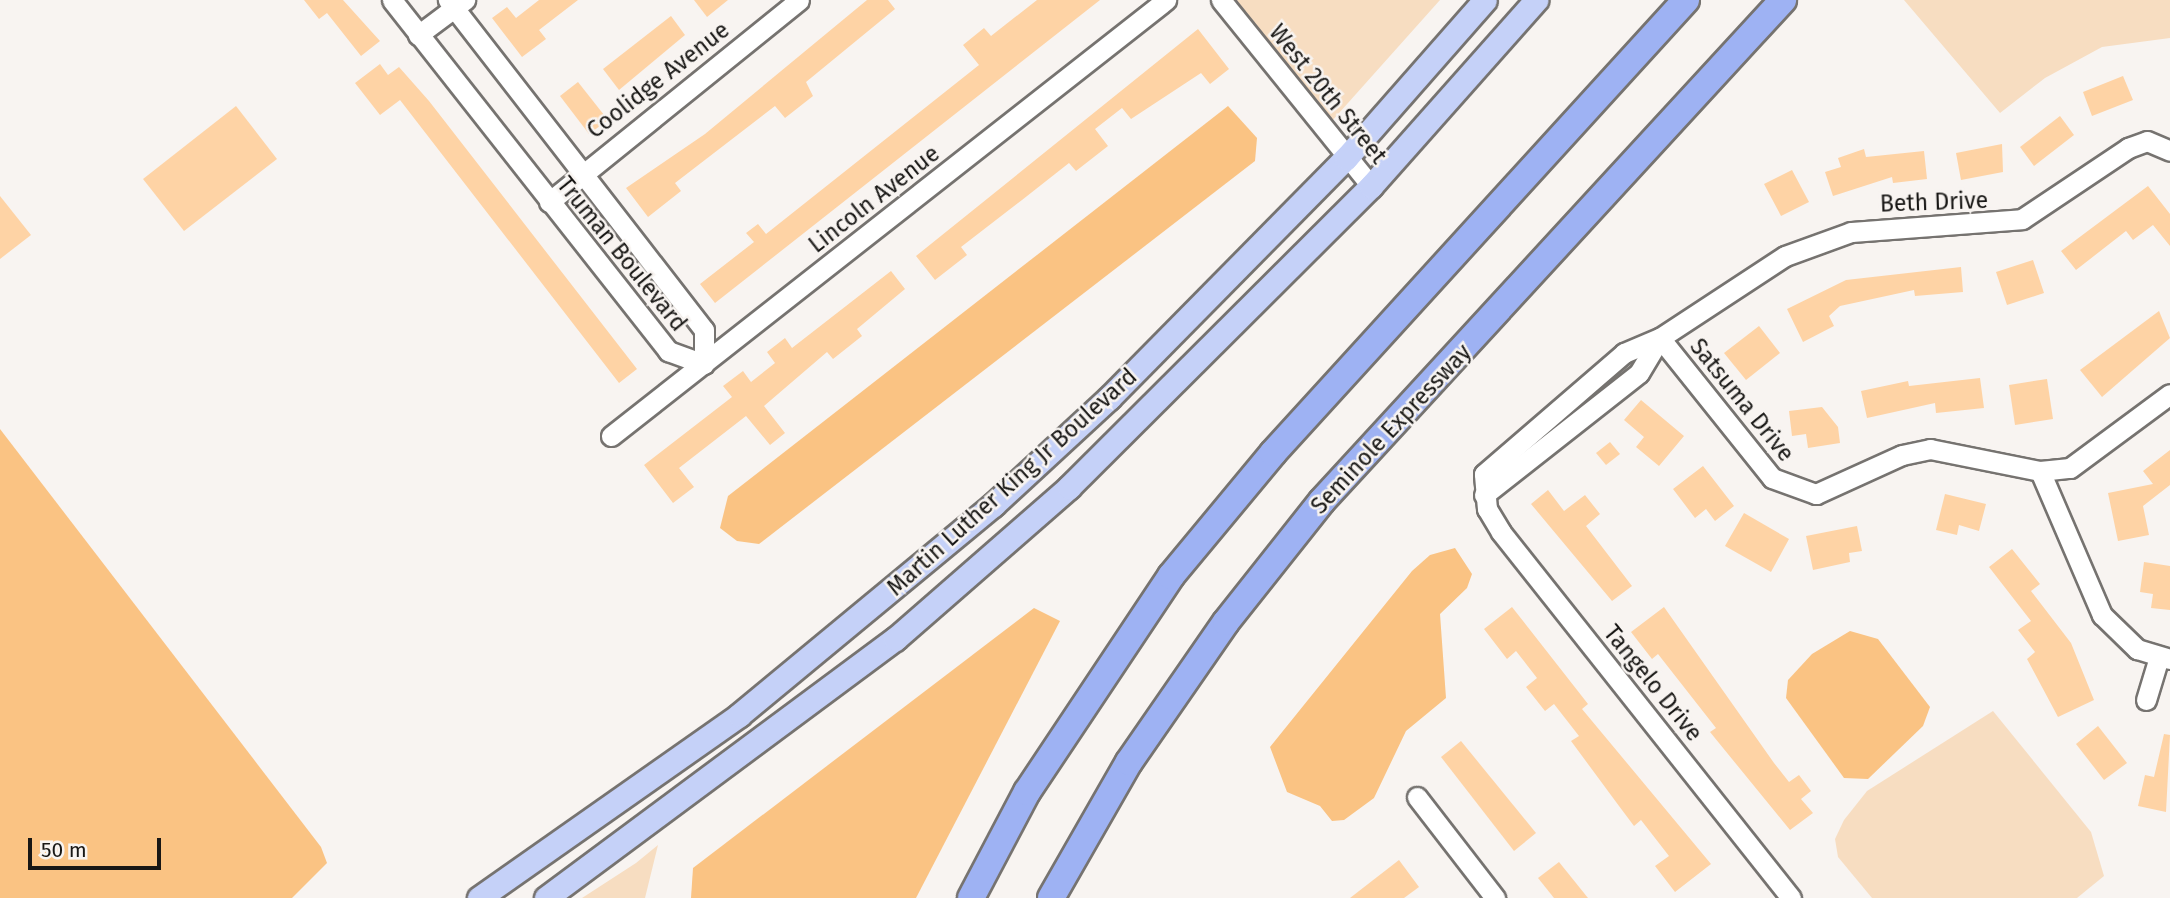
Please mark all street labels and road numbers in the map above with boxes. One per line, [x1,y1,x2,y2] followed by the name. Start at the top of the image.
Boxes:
[581,16,735,144] street label: Coolidge Avenue
[1263,19,1393,169] street label: West 20th Street
[803,139,945,259] street label: Lincoln Avenue
[551,171,693,337] street label: Truman Boulevard
[1879,186,1989,218] street label: Beth Drive
[1684,333,1800,467] street label: Satsuma Drive
[1305,338,1477,520] street label: Seminole Expressway
[882,363,1142,601] street label: Martin Luther King Jr Boulevard
[1598,620,1708,746] street label: Tangelo Drive

